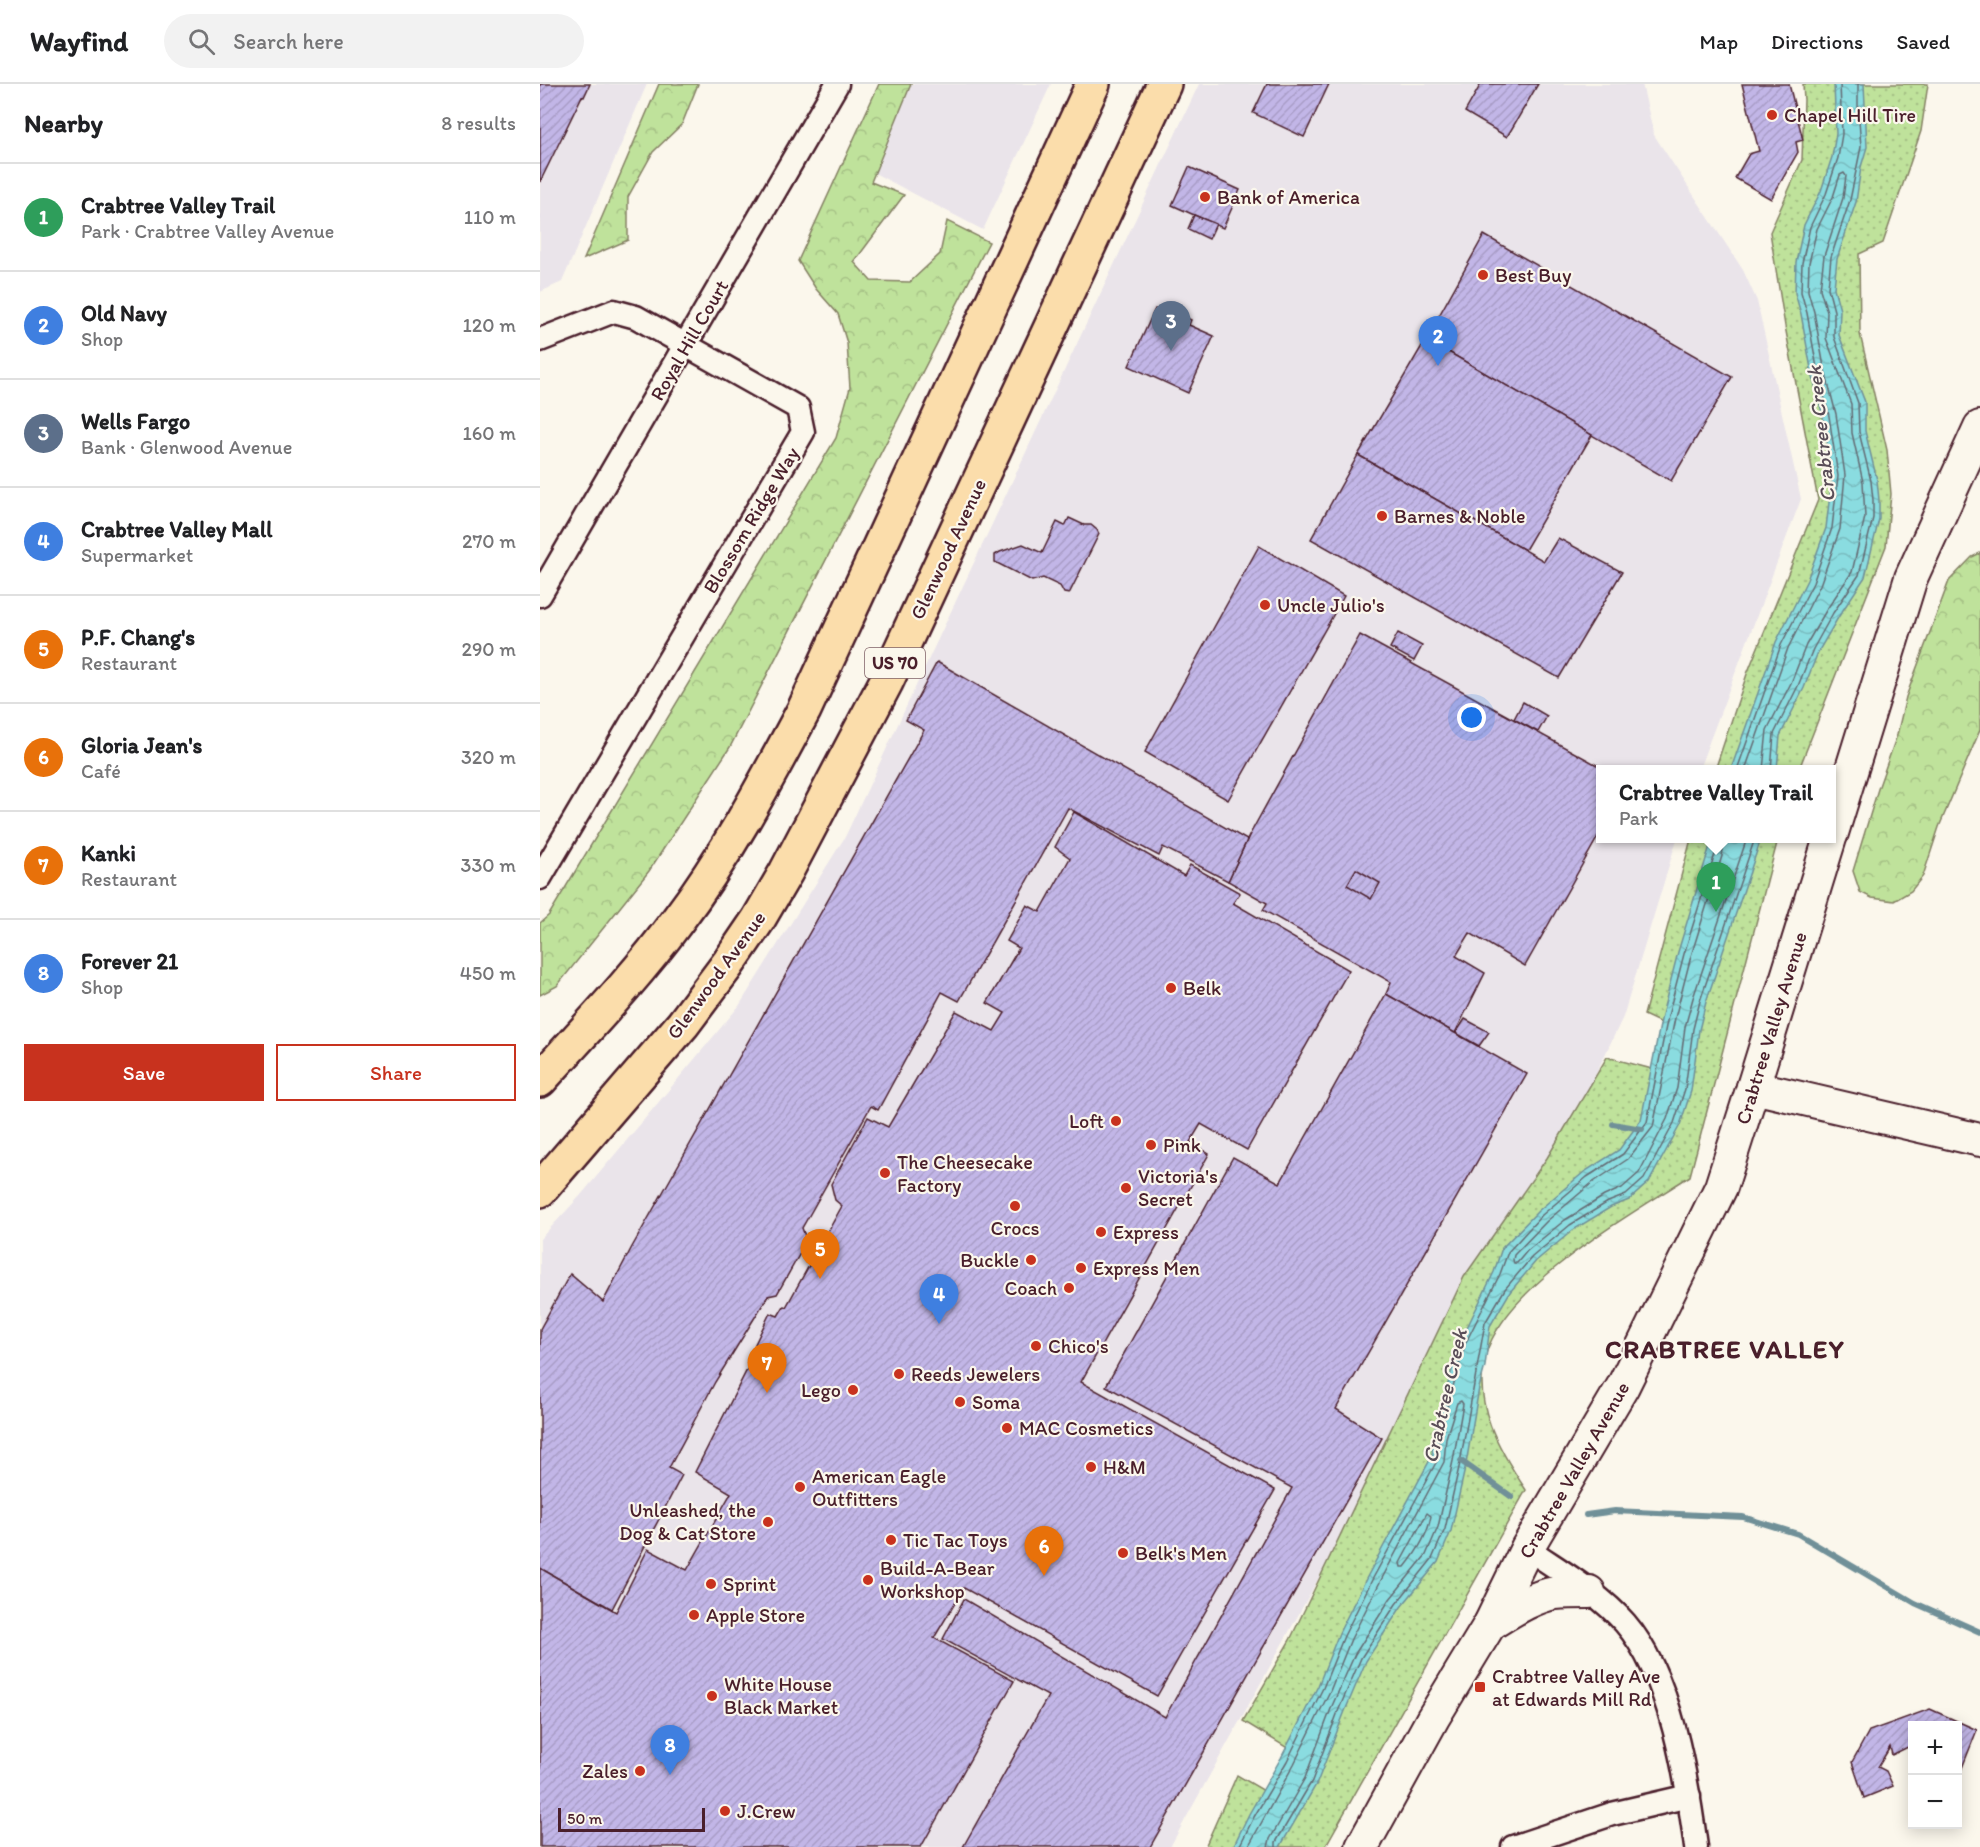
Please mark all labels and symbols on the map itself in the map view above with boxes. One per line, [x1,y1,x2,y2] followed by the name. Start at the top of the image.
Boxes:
[1784,103,1916,127] place label: Chapel Hill Tire
[1765,108,1779,122] marker: Chapel Hill Tire
[1217,185,1360,209] place label: Bank of America
[1198,190,1212,204] marker: Bank of America
[1495,263,1572,287] place label: Best Buy
[1476,268,1490,282] marker: Best Buy
[645,275,733,405] street label: Royal Hill Court
[1152,302,1190,351] pin: 3
[1418,316,1458,366] pin: 2
[1801,364,1840,503] water label: Crabtree Creek
[698,442,805,598] street label: Blossom Ridge Way
[905,475,991,623] street label: Glenwood Avenue
[1394,504,1526,528] place label: Barnes & Noble
[1375,509,1389,523] marker: Barnes & Noble
[1277,593,1385,617] place label: Uncle Julio's
[1258,598,1272,612] marker: Uncle Julio's
[865,648,925,678] road number: US 70
[1457,703,1486,732] your location
[1696,862,1736,912] pin: 1
[661,906,771,1044] street label: Glenwood Avenue
[1730,929,1812,1127] street label: Crabtree Valley Avenue
[1183,976,1221,1000] place label: Belk
[1164,981,1178,995] marker: Belk
[1069,1109,1104,1133] place label: Loft
[1109,1114,1123,1128] marker: Loft
[1163,1133,1201,1157] place label: Pink
[1144,1138,1158,1152] marker: Pink
[897,1150,1033,1197] place label: The Cheesecake Factory
[1138,1164,1218,1211] place label: Victoria's Secret
[878,1166,892,1180] marker: The Cheesecake Factory
[1119,1181,1133,1195] marker: Victoria's Secret
[1008,1199,1022,1213] marker: Crocs
[991,1216,1039,1240] place label: Crocs
[1113,1220,1179,1244] place label: Express
[1094,1225,1108,1239] marker: Express
[800,1230,840,1279] pin: 5
[960,1248,1019,1272] place label: Buckle
[1024,1253,1038,1267] marker: Buckle
[1093,1256,1200,1280] place label: Express Men
[1074,1261,1088,1275] marker: Express Men
[920,1274,958,1324] pin: 4
[1004,1276,1057,1300] place label: Coach
[1062,1281,1076,1295] marker: Coach
[1417,1325,1472,1465] water label: Crabtree Creek
[1605,1333,1845,1365] district label: CRABTREE VALLEY
[1048,1334,1109,1358] place label: Chico's
[1029,1339,1043,1353] marker: Chico's
[748,1344,786,1393] pin: 7
[911,1362,1040,1386] place label: Reeds Jewelers
[892,1367,906,1381] marker: Reeds Jewelers
[1514,1377,1634,1563] street label: Crabtree Valley Avenue
[801,1378,841,1402] place label: Lego
[846,1383,860,1397] marker: Lego
[972,1390,1020,1414] place label: Soma
[953,1395,967,1409] marker: Soma
[1019,1416,1153,1440] place label: MAC Cosmetics
[1000,1421,1014,1435] marker: MAC Cosmetics
[1103,1455,1146,1479] place label: H&M
[1084,1460,1098,1474] marker: H&M
[812,1464,946,1511] place label: American Eagle Outfitters
[793,1480,807,1494] marker: American Eagle Outfitters
[619,1498,756,1545] place label: Unleashed, the Dog & Cat Store
[761,1515,775,1529] marker: Unleashed, the Dog & Cat Store
[1024,1526,1064,1576] pin: 6
[903,1528,1008,1552] place label: Tic Tac Toys
[884,1533,898,1547] marker: Tic Tac Toys
[1135,1541,1227,1565] place label: Belk's Men
[1116,1546,1130,1560] marker: Belk's Men
[880,1556,995,1603] place label: Build-A-Bear Workshop
[723,1572,776,1596] place label: Sprint
[861,1573,875,1587] marker: Build-A-Bear Workshop
[704,1577,718,1591] marker: Sprint
[706,1603,805,1627] place label: Apple Store
[687,1608,701,1622] marker: Apple Store
[1492,1664,1660,1711] place label: Crabtree Valley Ave at Edwards Mill Rd
[724,1672,838,1719] place label: White House Black Market
[1473,1680,1487,1694] marker: Crabtree Valley Ave at Edwards Mill Rd
[705,1689,719,1703] marker: White House Black Market
[650,1726,690,1775] pin: 8
[582,1759,628,1783] place label: Zales
[633,1764,647,1778] marker: Zales
[737,1799,796,1823] place label: J.Crew
[718,1804,732,1818] marker: J.Crew
[558,1805,705,1832] scale bar

